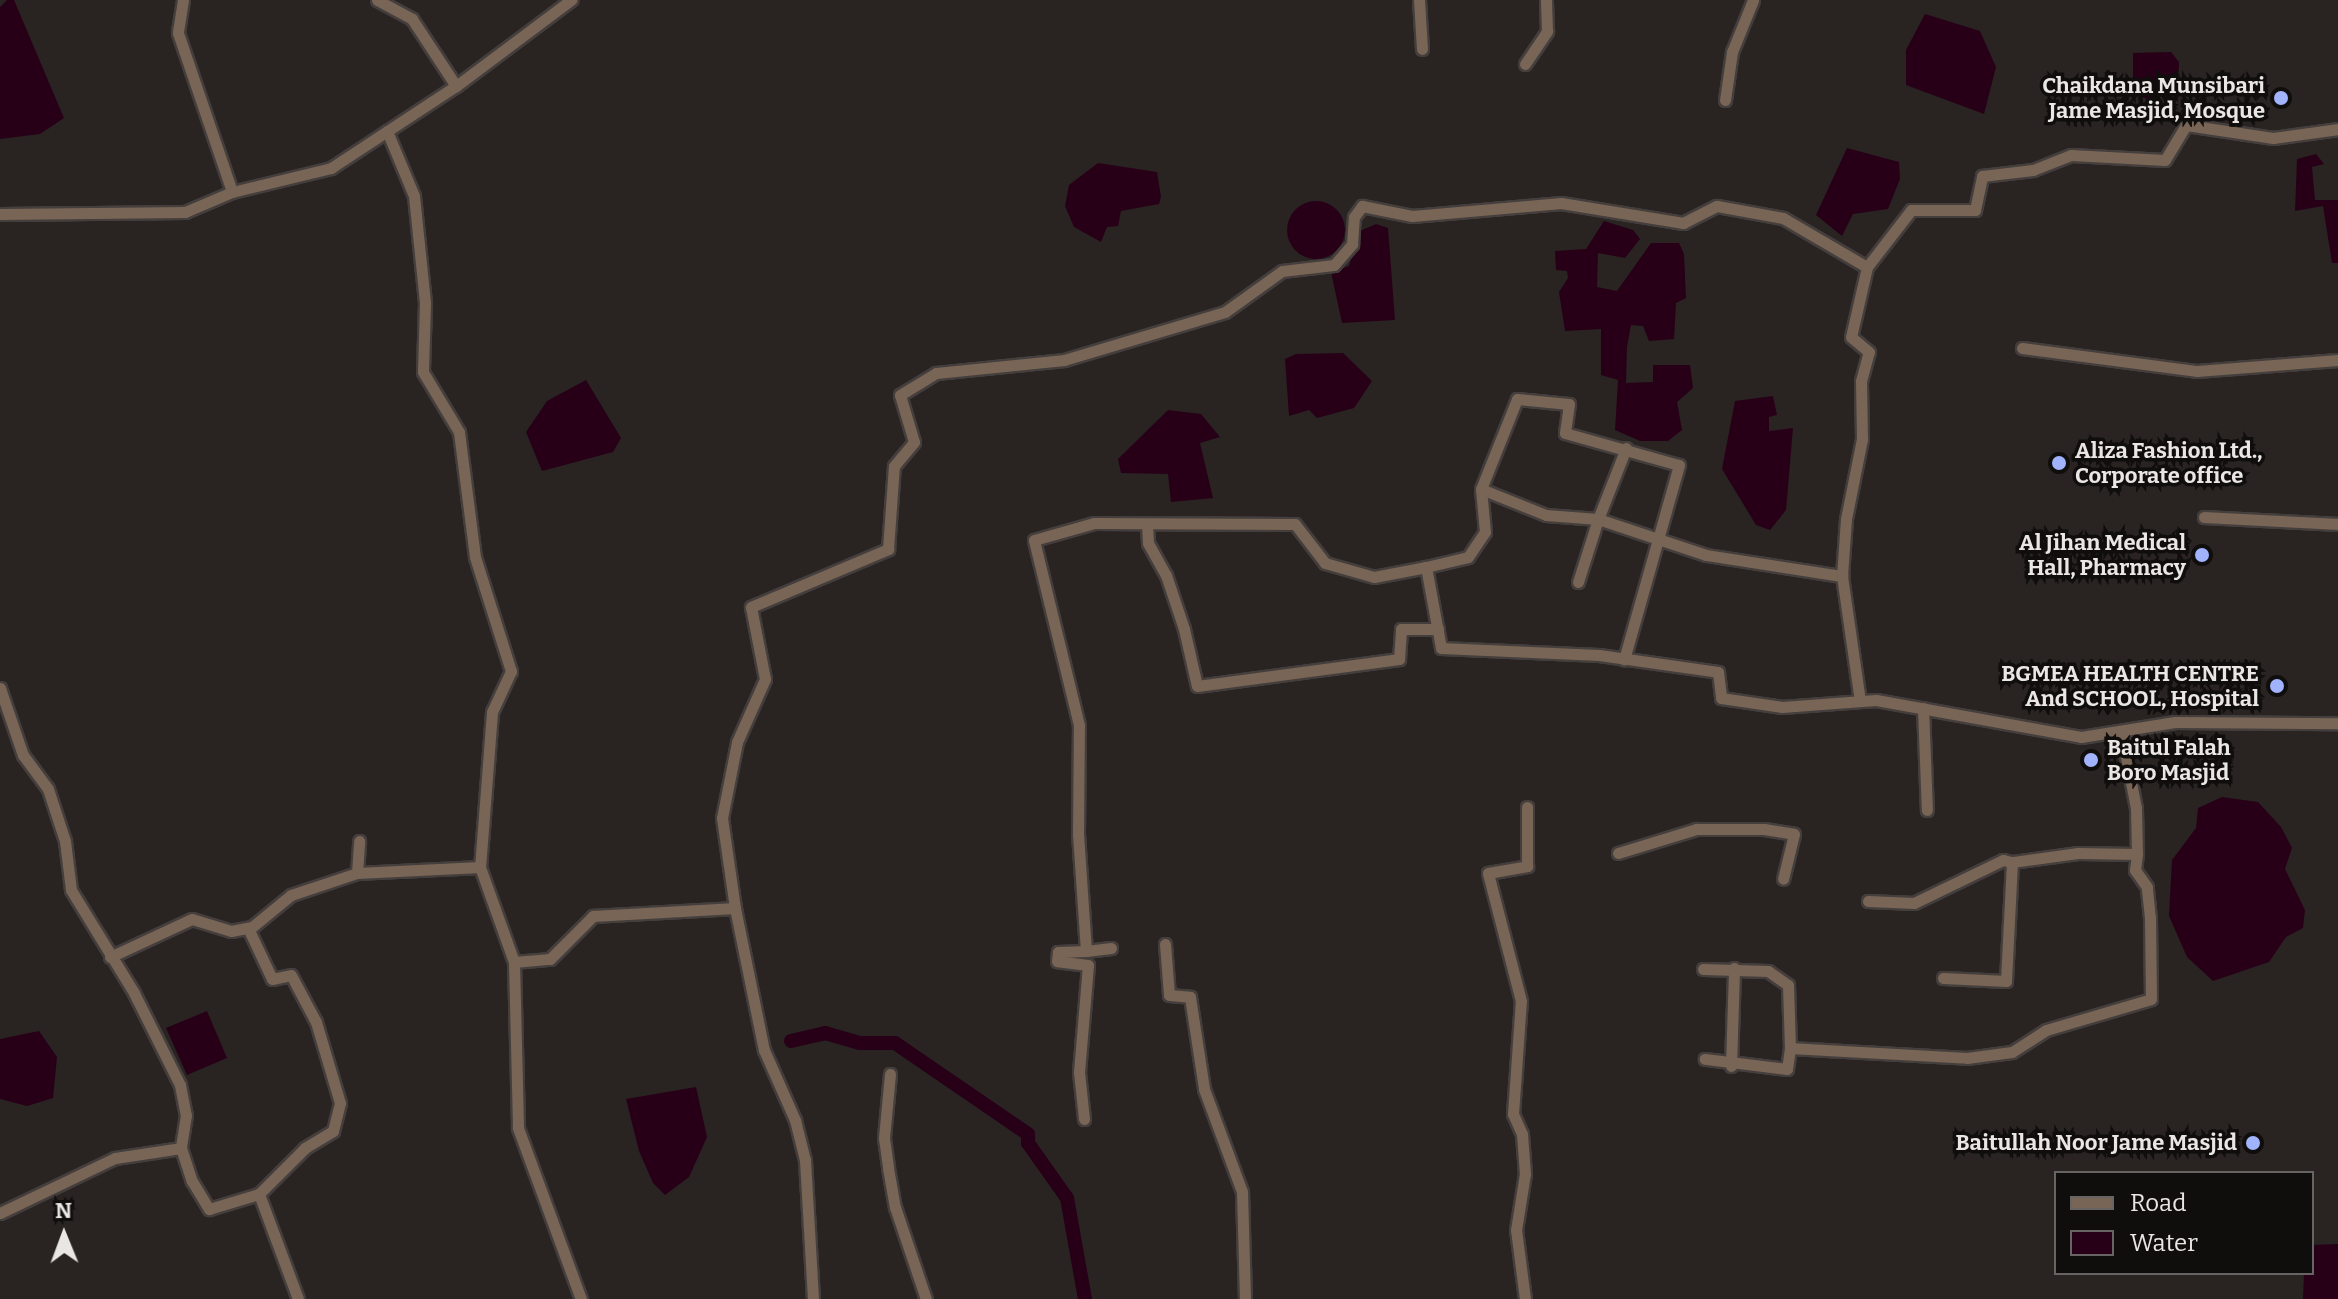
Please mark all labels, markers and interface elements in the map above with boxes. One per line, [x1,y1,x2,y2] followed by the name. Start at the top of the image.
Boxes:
[2042,72,2265,124] place label: Chaikdana Munsibari Jame Masjid, Mosque
[2272,89,2290,107] marker: Chaikdana Munsibari Jame Masjid, Mosque
[2075,437,2262,488] place label: Aliza Fashion Ltd., Corporate office
[2050,454,2068,472] marker: Aliza Fashion Ltd., Corporate office
[2019,529,2186,580] place label: Al Jihan Medical Hall, Pharmacy
[2193,546,2211,564] marker: Al Jihan Medical Hall, Pharmacy
[2001,660,2259,712] place label: BGMEA HEALTH CENTRE And SCHOOL, Hospital
[2266,675,2288,697] marker: BGMEA HEALTH CENTRE And SCHOOL, Hospital
[2107,734,2231,786] place label: Baitul Falah Boro Masjid
[2082,751,2100,769] marker: Baitul Falah Boro Masjid
[1956,1130,2237,1156] place label: Baitullah Noor Jame Masjid
[2244,1134,2262,1152] marker: Baitullah Noor Jame Masjid
[2054,1171,2314,1275] legend
[2130,1189,2186,1217] text: Road
[24,1195,104,1275] north arrow
[55,1197,72,1224] text: N
[2130,1229,2198,1257] text: Water

